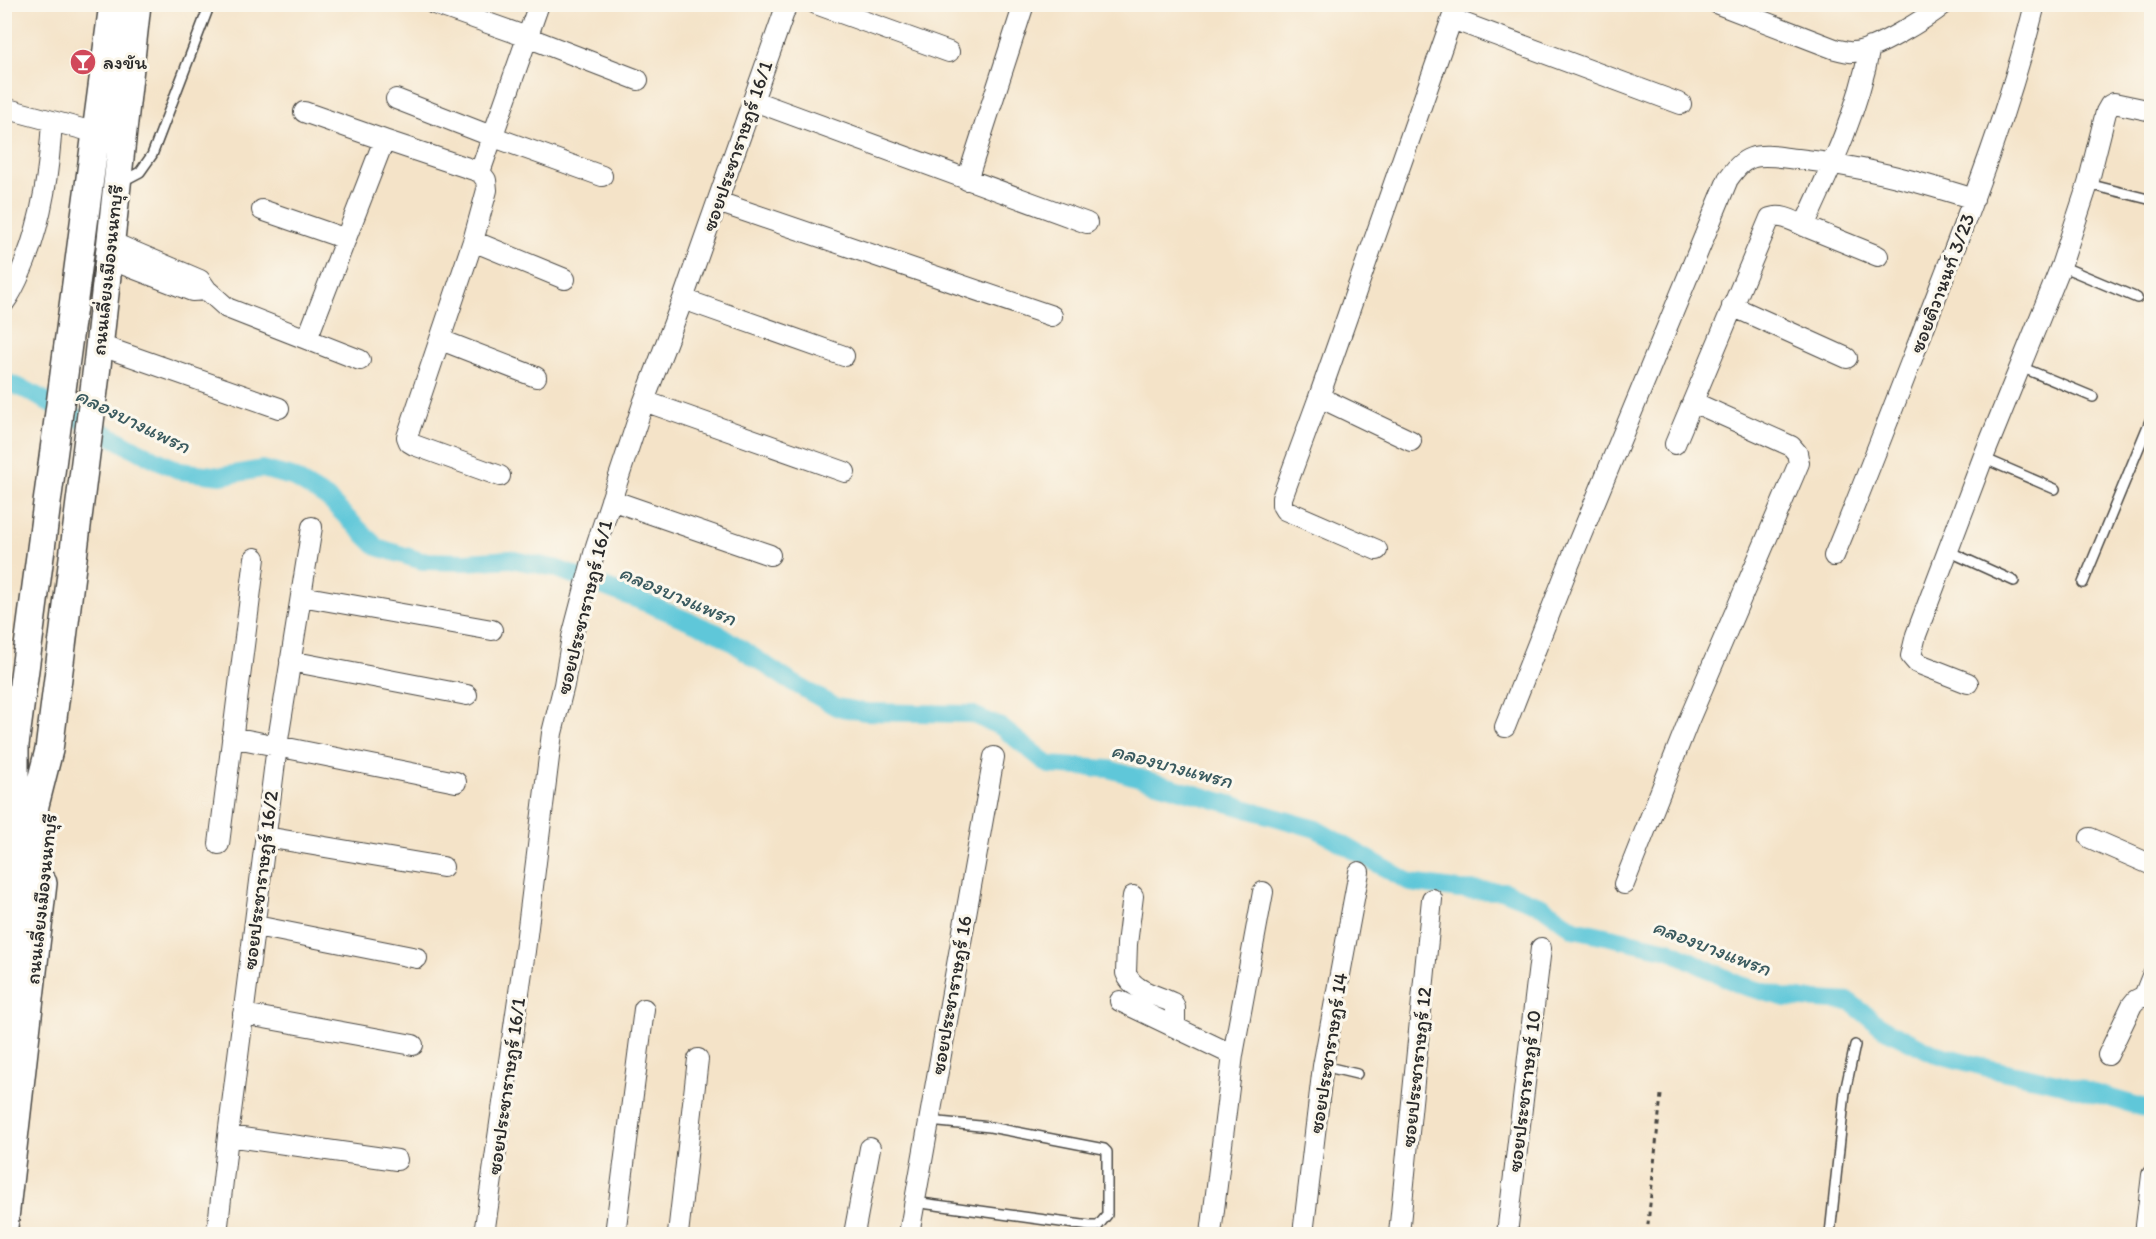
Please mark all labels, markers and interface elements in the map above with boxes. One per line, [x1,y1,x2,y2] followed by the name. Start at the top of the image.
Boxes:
[68,47,98,77] bar icon: ลงขัน
[103,50,148,74] place label: ลงขัน
[697,58,777,234] street label: ซอยประชาราษฎร์ 16/1
[85,183,129,357] street label: ถนนเลี่ยงเมืองนนทบุรี
[1904,210,1980,356] street label: ซอยติวานนท์ 3/23
[72,381,195,459] water label: คลองบางแพรก
[551,517,617,697] street label: ซอยประชาราษฎร์ 16/1
[616,559,740,631] water label: คลองบางแพรก
[1109,737,1235,793] water label: คลองบางแพรก
[237,789,283,971] street label: ซอยประชาราษฎร์ 16/2
[19,812,63,986] street label: ถนนเลี่ยงเมืองนนทบุรี
[1649,913,1775,981] water label: คลองบางแพรก
[925,914,977,1076] street label: ซอยประชาราษฎร์ 16
[1303,971,1353,1135] street label: ซอยประชาราษฏร์ 14
[1396,985,1436,1148] street label: ซอยประชาราษฏร์ 12
[482,996,530,1176] street label: ซอยประชาราษฎร์ 16/1
[1502,1009,1546,1173] street label: ซอยประชาราษฏร์ 10

